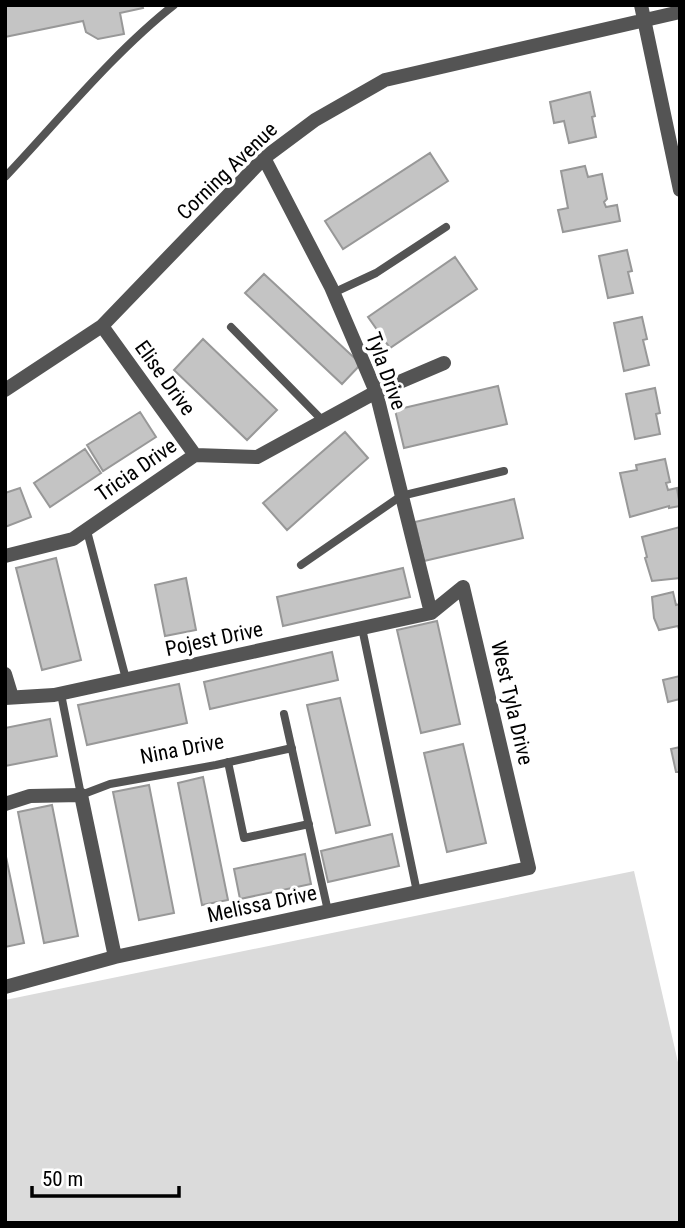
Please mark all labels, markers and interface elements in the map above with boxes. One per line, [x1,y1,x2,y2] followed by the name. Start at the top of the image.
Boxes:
[172,117,282,225] street label: Corning Avenue
[361,329,411,413] street label: Tyla Drive
[130,336,200,420] street label: Elise Drive
[91,434,181,506] street label: Tricia Drive
[163,617,265,661] street label: Pojest Drive
[486,639,538,767] street label: West Tyla Drive
[138,729,226,769] street label: Nina Drive
[205,881,319,927] street label: Melissa Drive
[32,1154,178,1198] scale bar
[42,1167,83,1191] text: 50 m

